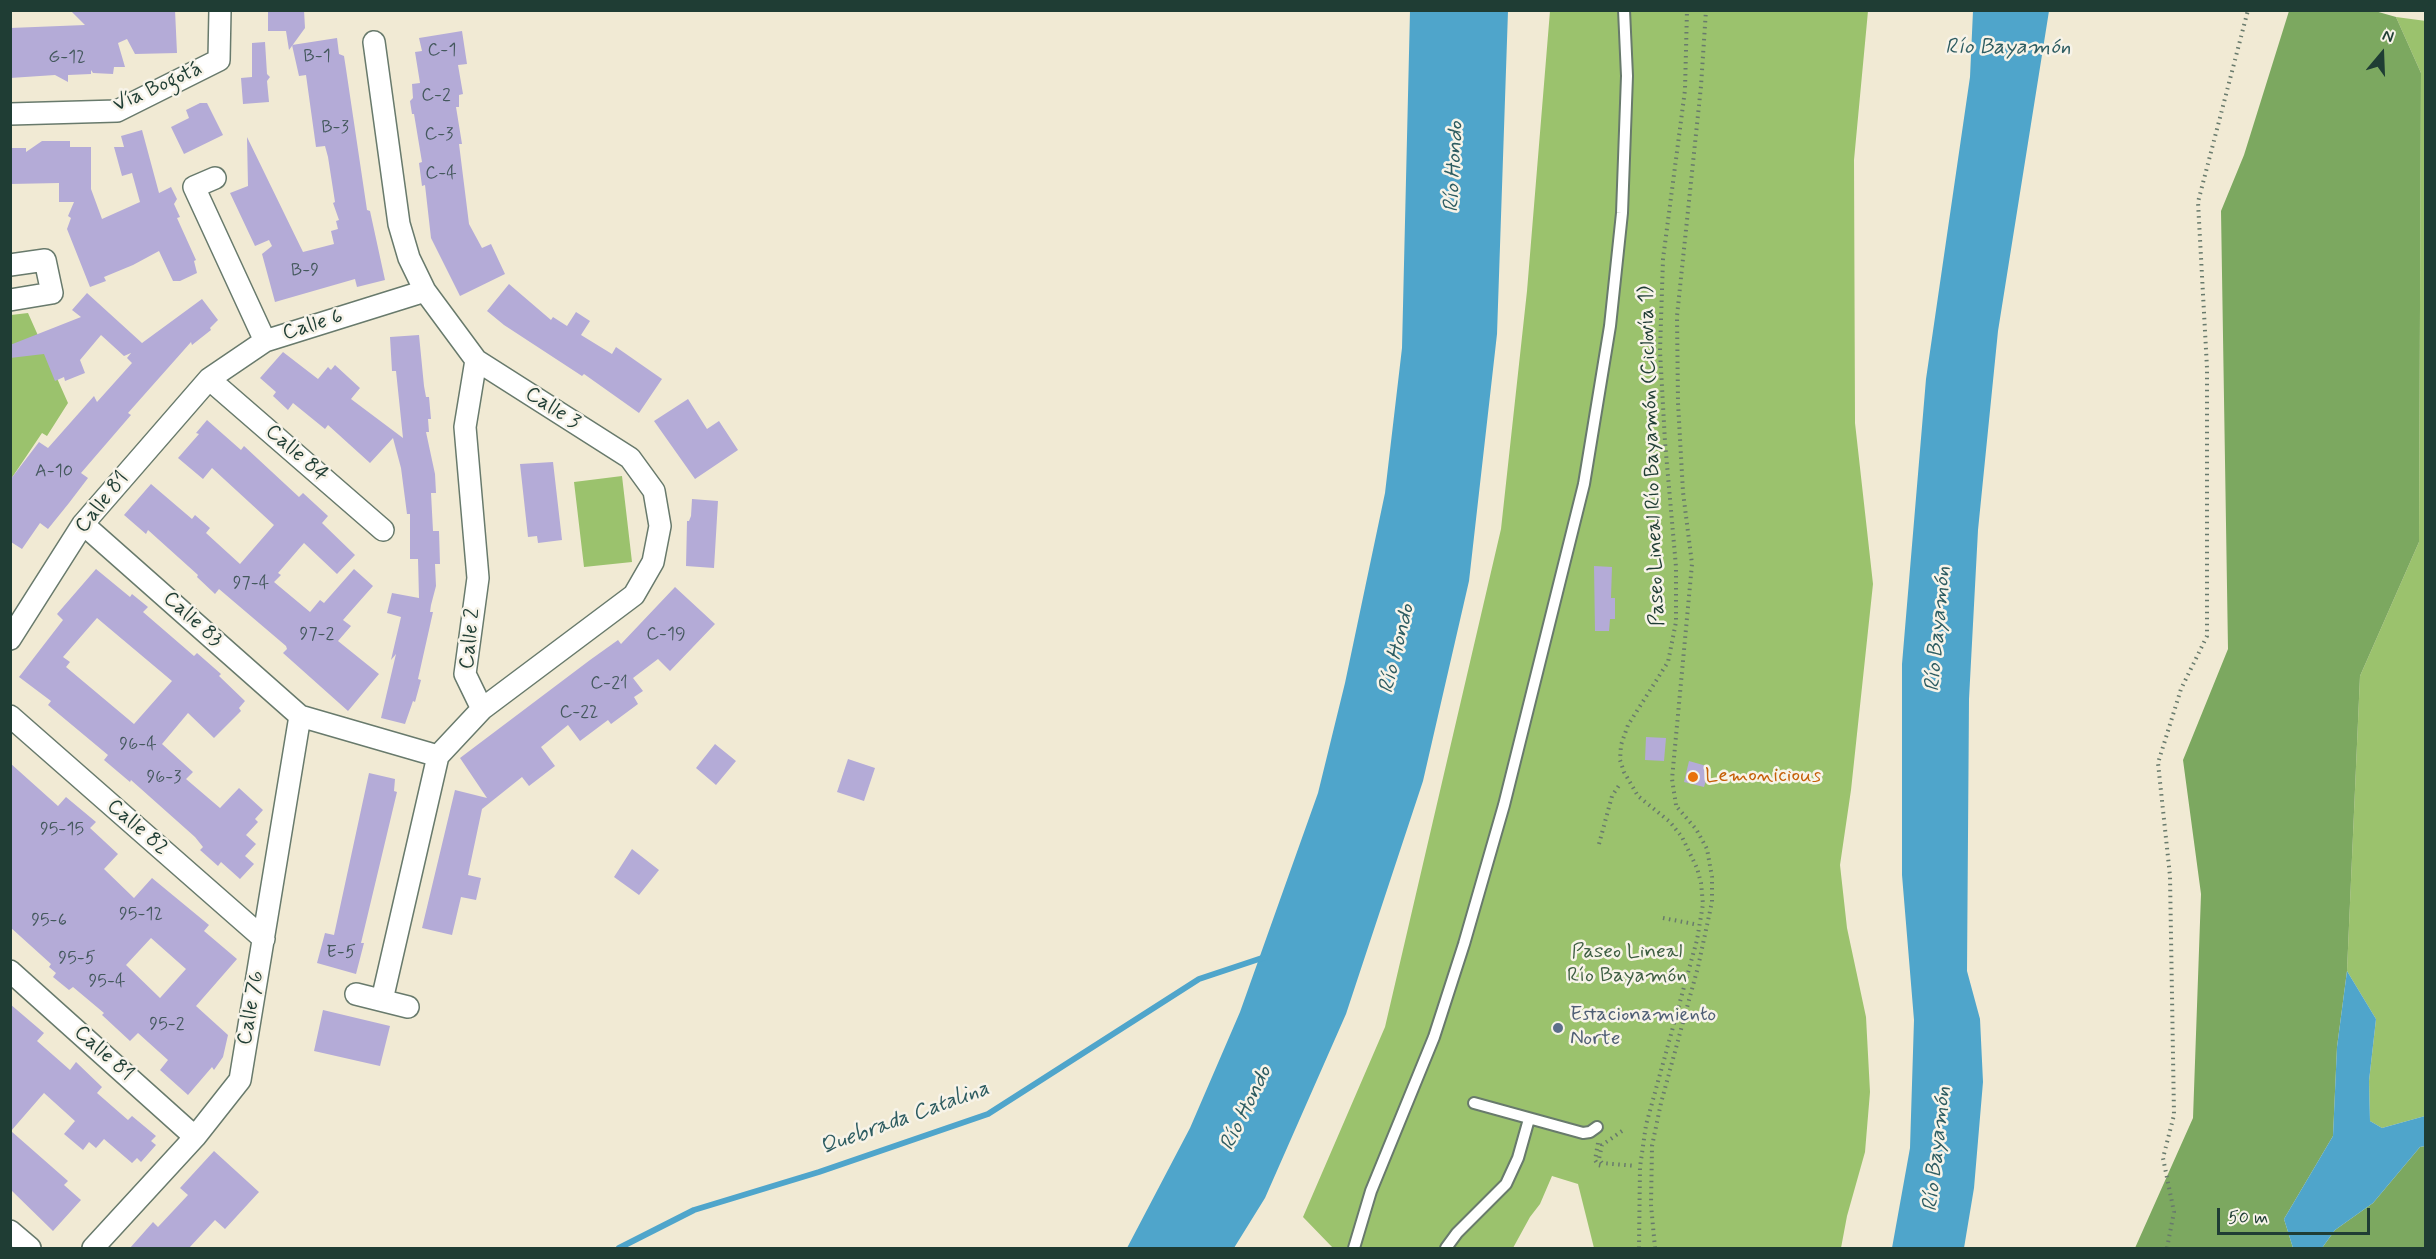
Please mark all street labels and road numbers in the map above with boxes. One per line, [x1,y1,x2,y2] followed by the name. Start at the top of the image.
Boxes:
[110,57,206,119] street label: Vía Bogotá
[1634,285,1672,627] street label: Paseo Lineal Río Bayamón (Ciclovía 1)
[280,305,346,347] street label: Calle 6
[520,382,584,436] street label: Calle 3
[259,420,333,488] street label: Calle 84
[71,467,135,539] street label: Calle 81
[157,587,227,653] street label: Calle 83
[455,607,487,671] street label: Calle 2
[101,794,173,862] street label: Calle 82
[233,969,271,1047] street label: Calle 76
[68,1021,138,1087] street label: Calle 81

